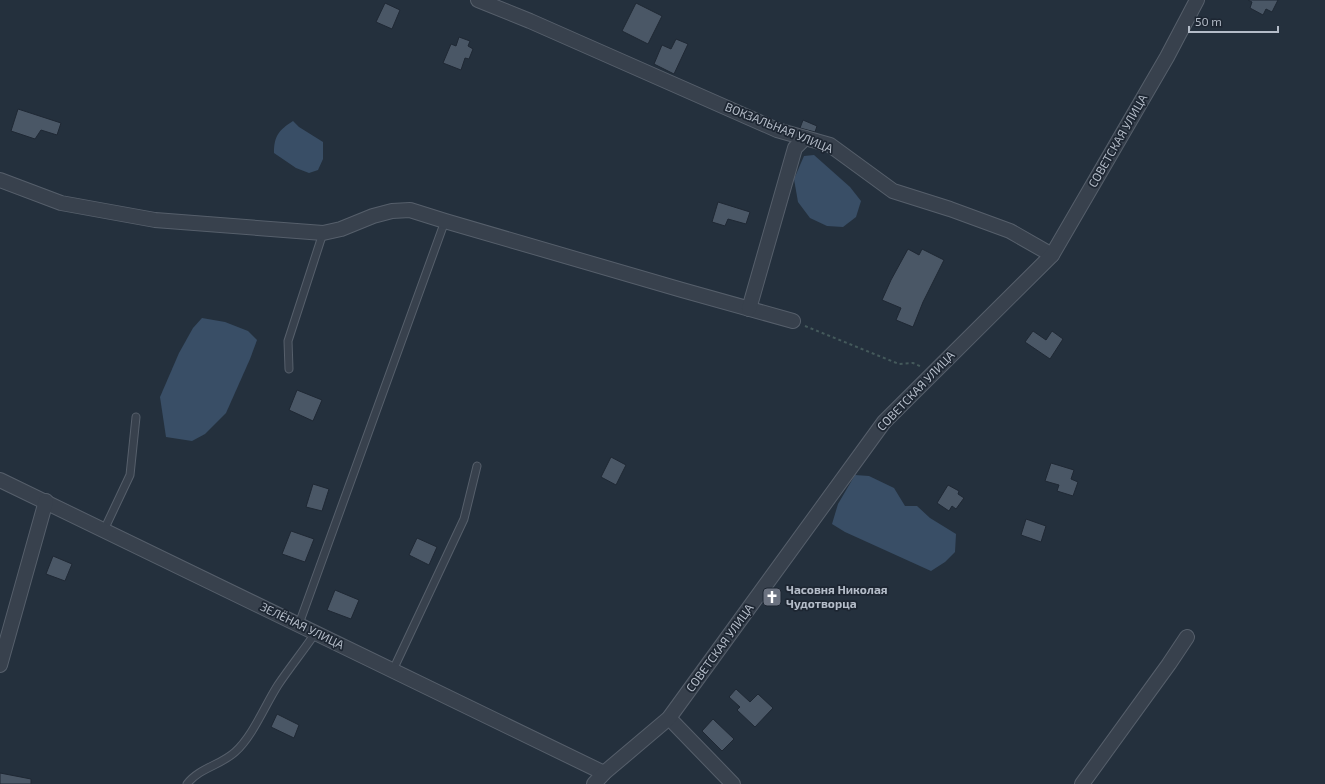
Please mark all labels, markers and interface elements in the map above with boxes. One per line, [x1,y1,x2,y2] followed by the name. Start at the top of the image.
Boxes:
[1189,8,1278,34] scale bar
[1195,14,1222,28] text: 50 m
[1085,91,1150,190] street label: СОВЕТСКАЯ УЛИЦА
[723,99,836,155] street label: ВОКЗАЛЬНАЯ УЛИЦА
[874,347,957,433] street label: СОВЕТСКАЯ УЛИЦА
[786,582,888,610] place label: Часовня Николая Чудотворца
[761,586,783,608] church icon: Часовня Николая Чудотворца
[258,599,347,652] street label: ЗЕЛЁНАЯ УЛИЦА
[683,600,756,694] street label: СОВЕТСКАЯ УЛИЦА

